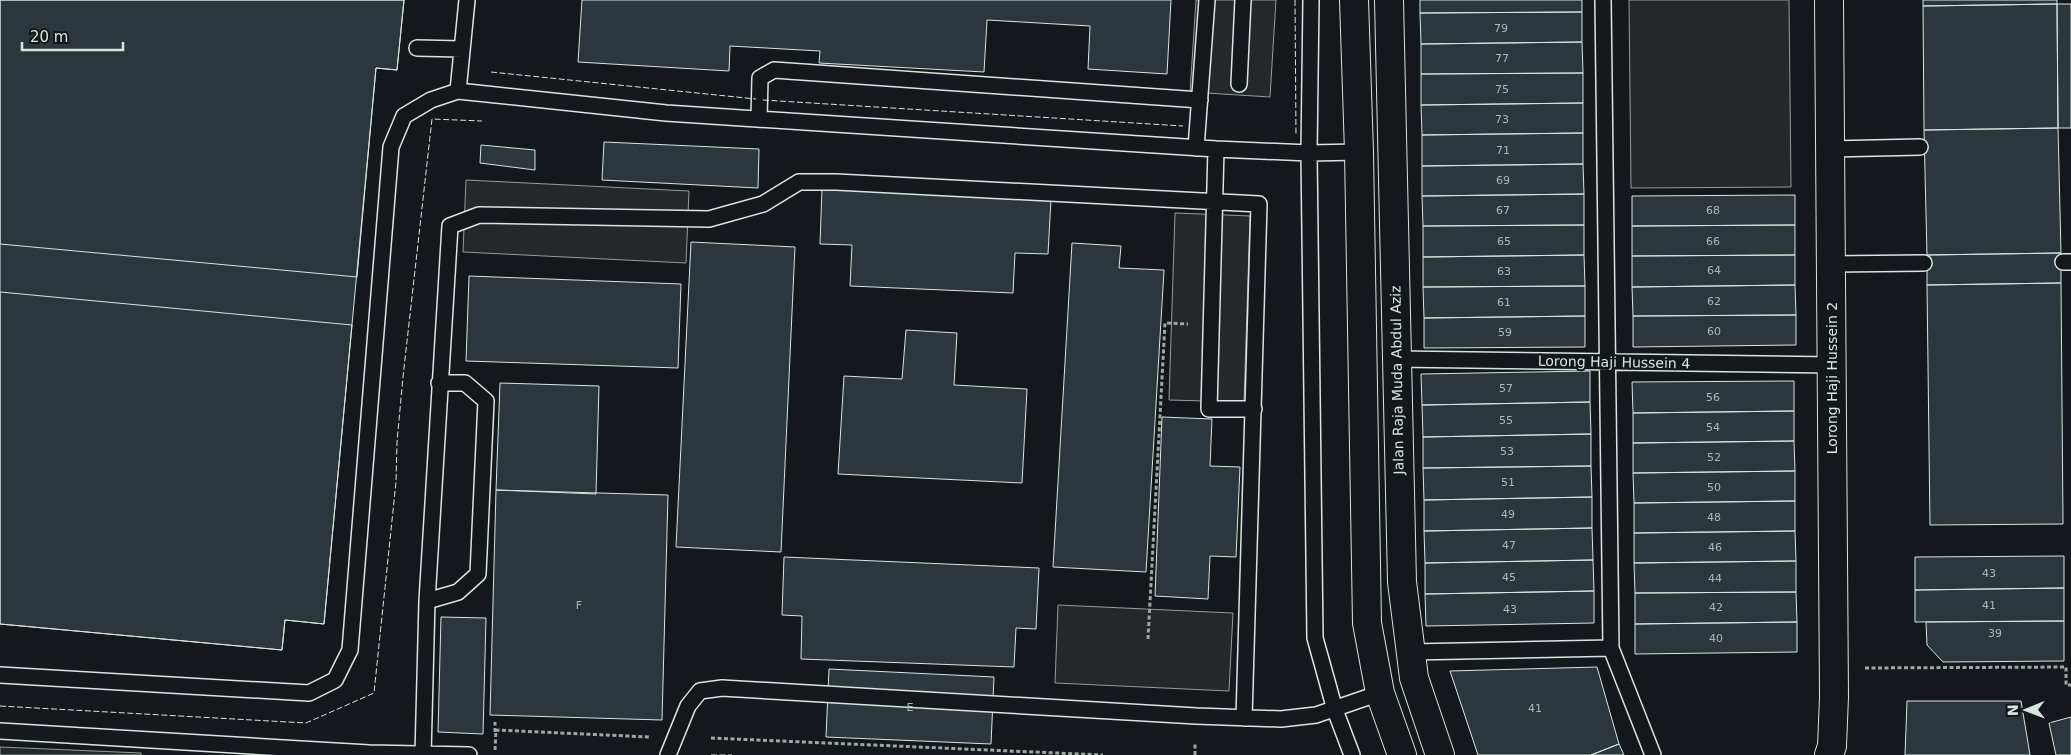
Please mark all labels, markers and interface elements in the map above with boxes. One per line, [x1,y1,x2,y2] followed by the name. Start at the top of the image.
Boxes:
[22,20,124,52] scale bar
[1494,22,1508,35] house number: 79
[30,28,68,46] text: 20 m
[1495,52,1509,65] house number: 77
[1495,83,1509,96] house number: 75
[1495,113,1509,126] house number: 73
[1496,144,1510,157] house number: 71
[1496,174,1510,187] house number: 69
[1496,204,1510,217] house number: 67
[1706,204,1720,217] house number: 68
[1497,235,1511,248] house number: 65
[1706,235,1720,248] house number: 66
[1707,264,1721,277] house number: 64
[1497,265,1511,278] house number: 63
[1387,285,1407,476] street label: Jalan Raja Muda Abdul Aziz
[1707,295,1721,308] house number: 62
[1497,296,1511,309] house number: 61
[1824,302,1840,454] street label: Lorong Haji Hussein 2
[1707,325,1721,338] house number: 60
[1498,326,1512,339] house number: 59
[1538,353,1690,371] street label: Lorong Haji Hussein 4
[1499,382,1513,395] house number: 57
[1706,391,1720,404] house number: 56
[1499,414,1513,427] house number: 55
[1706,421,1720,434] house number: 54
[1500,445,1514,458] house number: 53
[1707,451,1721,464] house number: 52
[1501,476,1515,489] house number: 51
[1707,481,1721,494] house number: 50
[1501,508,1515,521] house number: 49
[1707,511,1721,524] house number: 48
[1502,539,1516,552] house number: 47
[1708,541,1722,554] house number: 46
[1982,567,1996,580] house number: 43
[1502,571,1516,584] house number: 45
[1708,572,1722,585] house number: 44
[576,599,582,612] house number: F
[1982,599,1996,612] house number: 41
[1709,601,1723,614] house number: 42
[1503,603,1517,616] house number: 43
[1988,627,2002,640] house number: 39
[1709,632,1723,645] house number: 40
[2001,685,2051,735] north arrow
[907,701,914,714] house number: E
[1528,702,1542,715] house number: 41
[2005,704,2021,716] text: N

